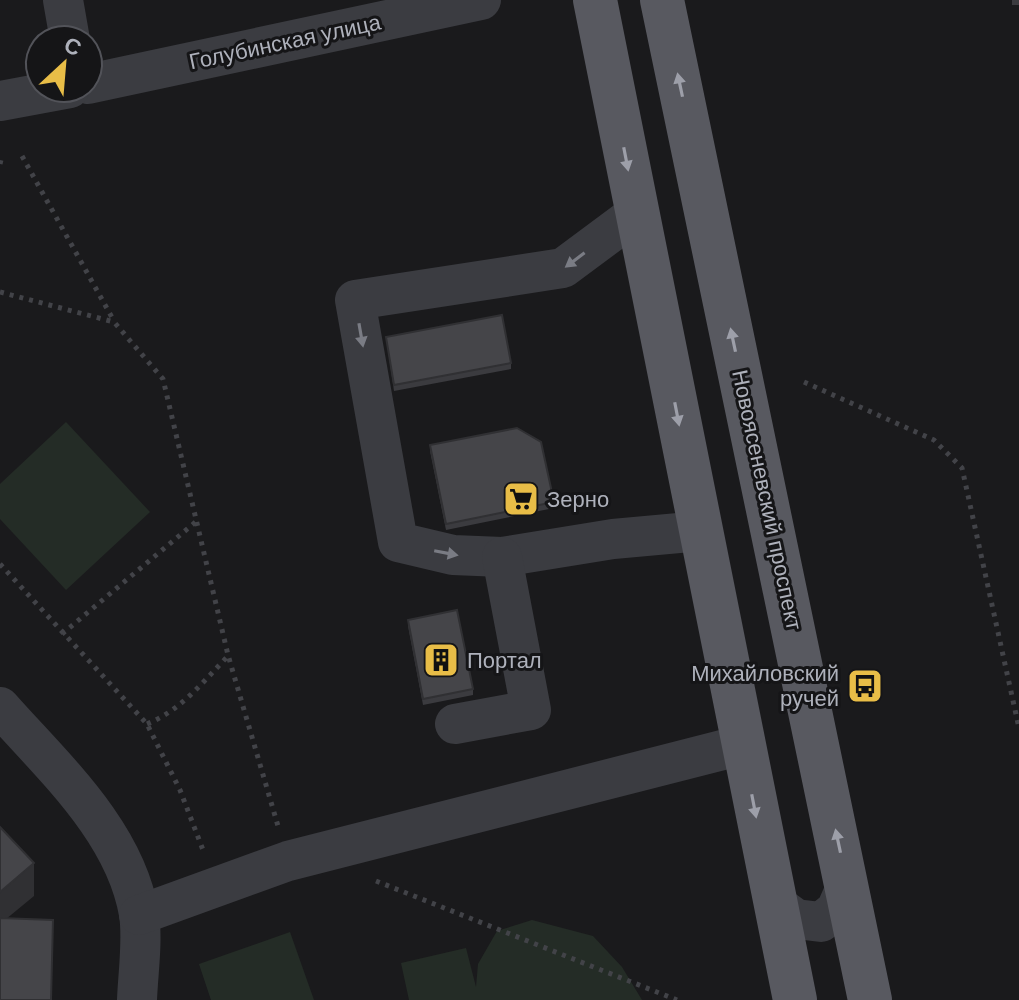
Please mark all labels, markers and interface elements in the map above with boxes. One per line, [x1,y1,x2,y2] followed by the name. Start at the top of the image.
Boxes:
[187,9,384,75] street label: Голубинская улица
[24,24,104,104] north arrow
[60,32,85,61] text: С
[673,73,686,98] one-way arrow
[621,147,633,172] one-way arrow
[564,251,585,267] one-way arrow
[356,322,368,347] one-way arrow
[726,327,739,352] one-way arrow
[727,368,807,632] street label: Новоясеневский проспект
[672,402,684,427] one-way arrow
[502,480,540,518] supermarket icon: Зерно
[547,487,609,512] place label: Зерно
[434,547,459,559] one-way arrow
[422,641,460,679] building icon: Портал
[467,648,542,673] place label: Портал
[691,661,839,711] place label: Михайловский ручей
[846,667,884,705] bus stop icon: Михайловский ручей
[749,794,761,819] one-way arrow
[831,828,844,853] one-way arrow

